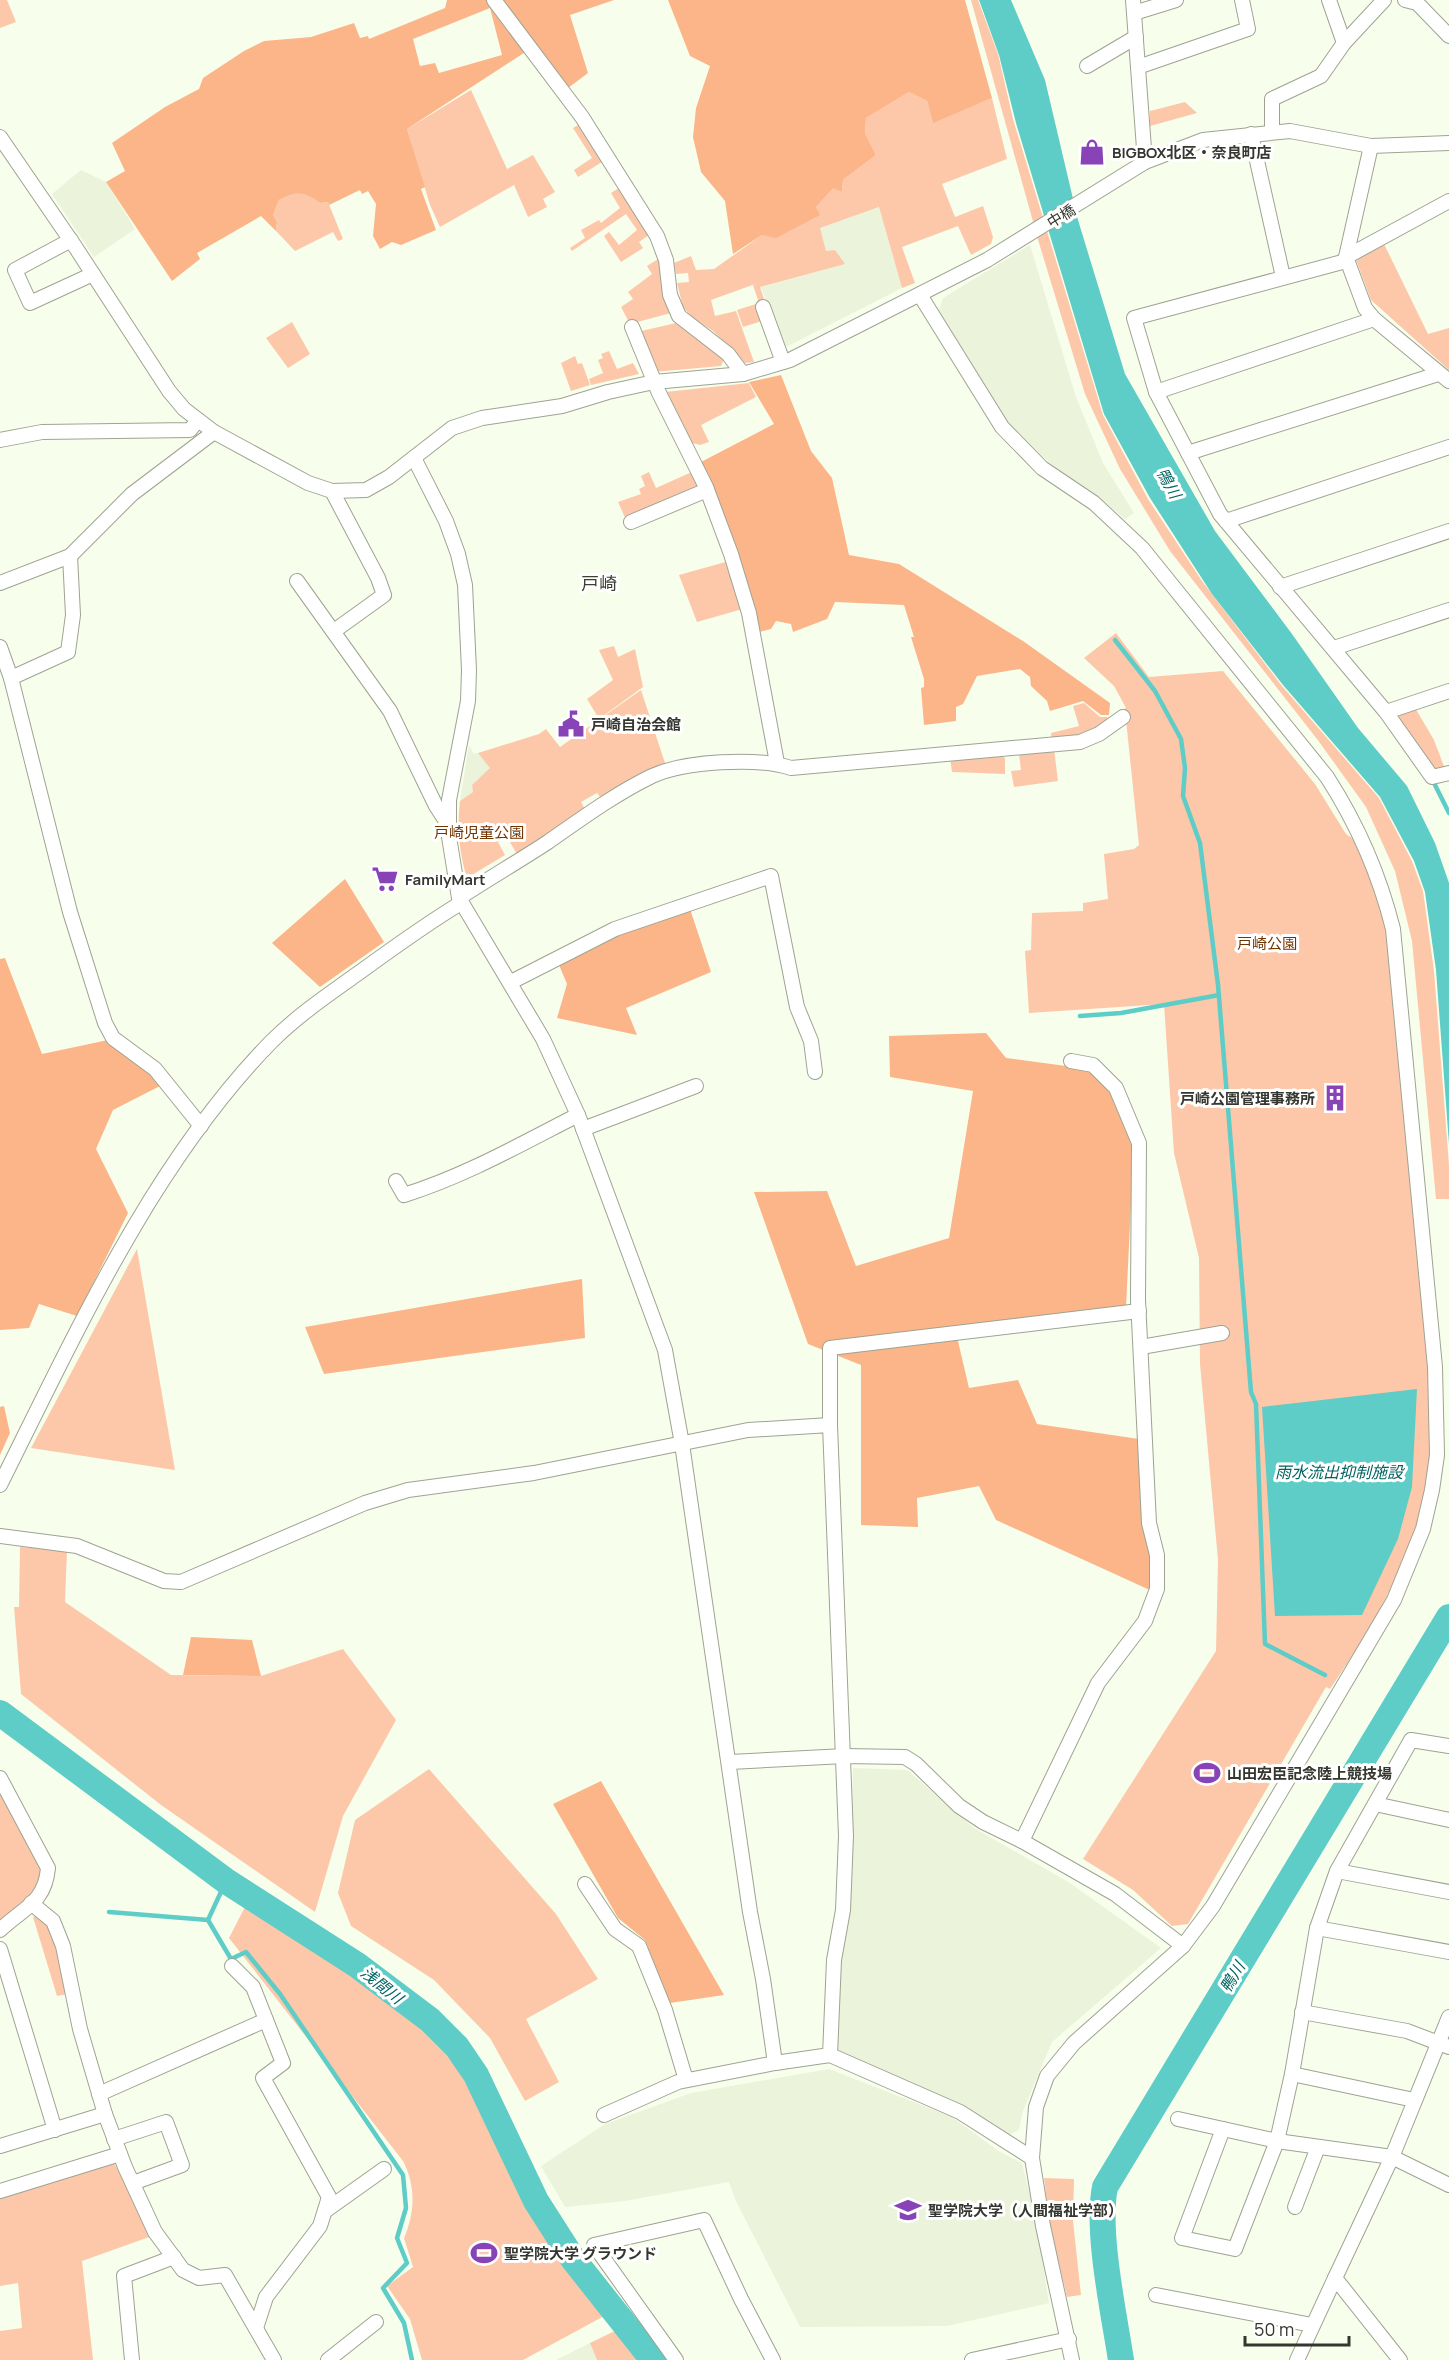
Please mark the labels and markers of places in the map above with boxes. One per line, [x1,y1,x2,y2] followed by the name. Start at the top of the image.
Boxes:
[1077,137,1107,167] shop icon: BIGBOX北区・奈良町店
[1112,142,1271,163] place label: BIGBOX北区・奈良町店
[556,709,586,739] public building icon: 戸崎自治会館
[591,714,681,735] place label: 戸崎自治会館
[370,864,400,894] supermarket icon: FamilyMart
[405,869,485,890] place label: FamilyMart
[1320,1083,1350,1113] building icon: 戸崎公園管理事務所
[1180,1088,1315,1109] place label: 戸崎公園管理事務所
[1192,1758,1222,1788] sports icon: 山田宏臣記念陸上競技場
[1227,1763,1392,1784] place label: 山田宏臣記念陸上競技場
[893,2195,923,2225] school or university icon: 聖学院大学（人間福祉学部）
[928,2200,1123,2221] place label: 聖学院大学（人間福祉学部）
[469,2238,499,2268] sports icon: 聖学院大学 グラウンド
[504,2243,657,2264] place label: 聖学院大学 グラウンド

